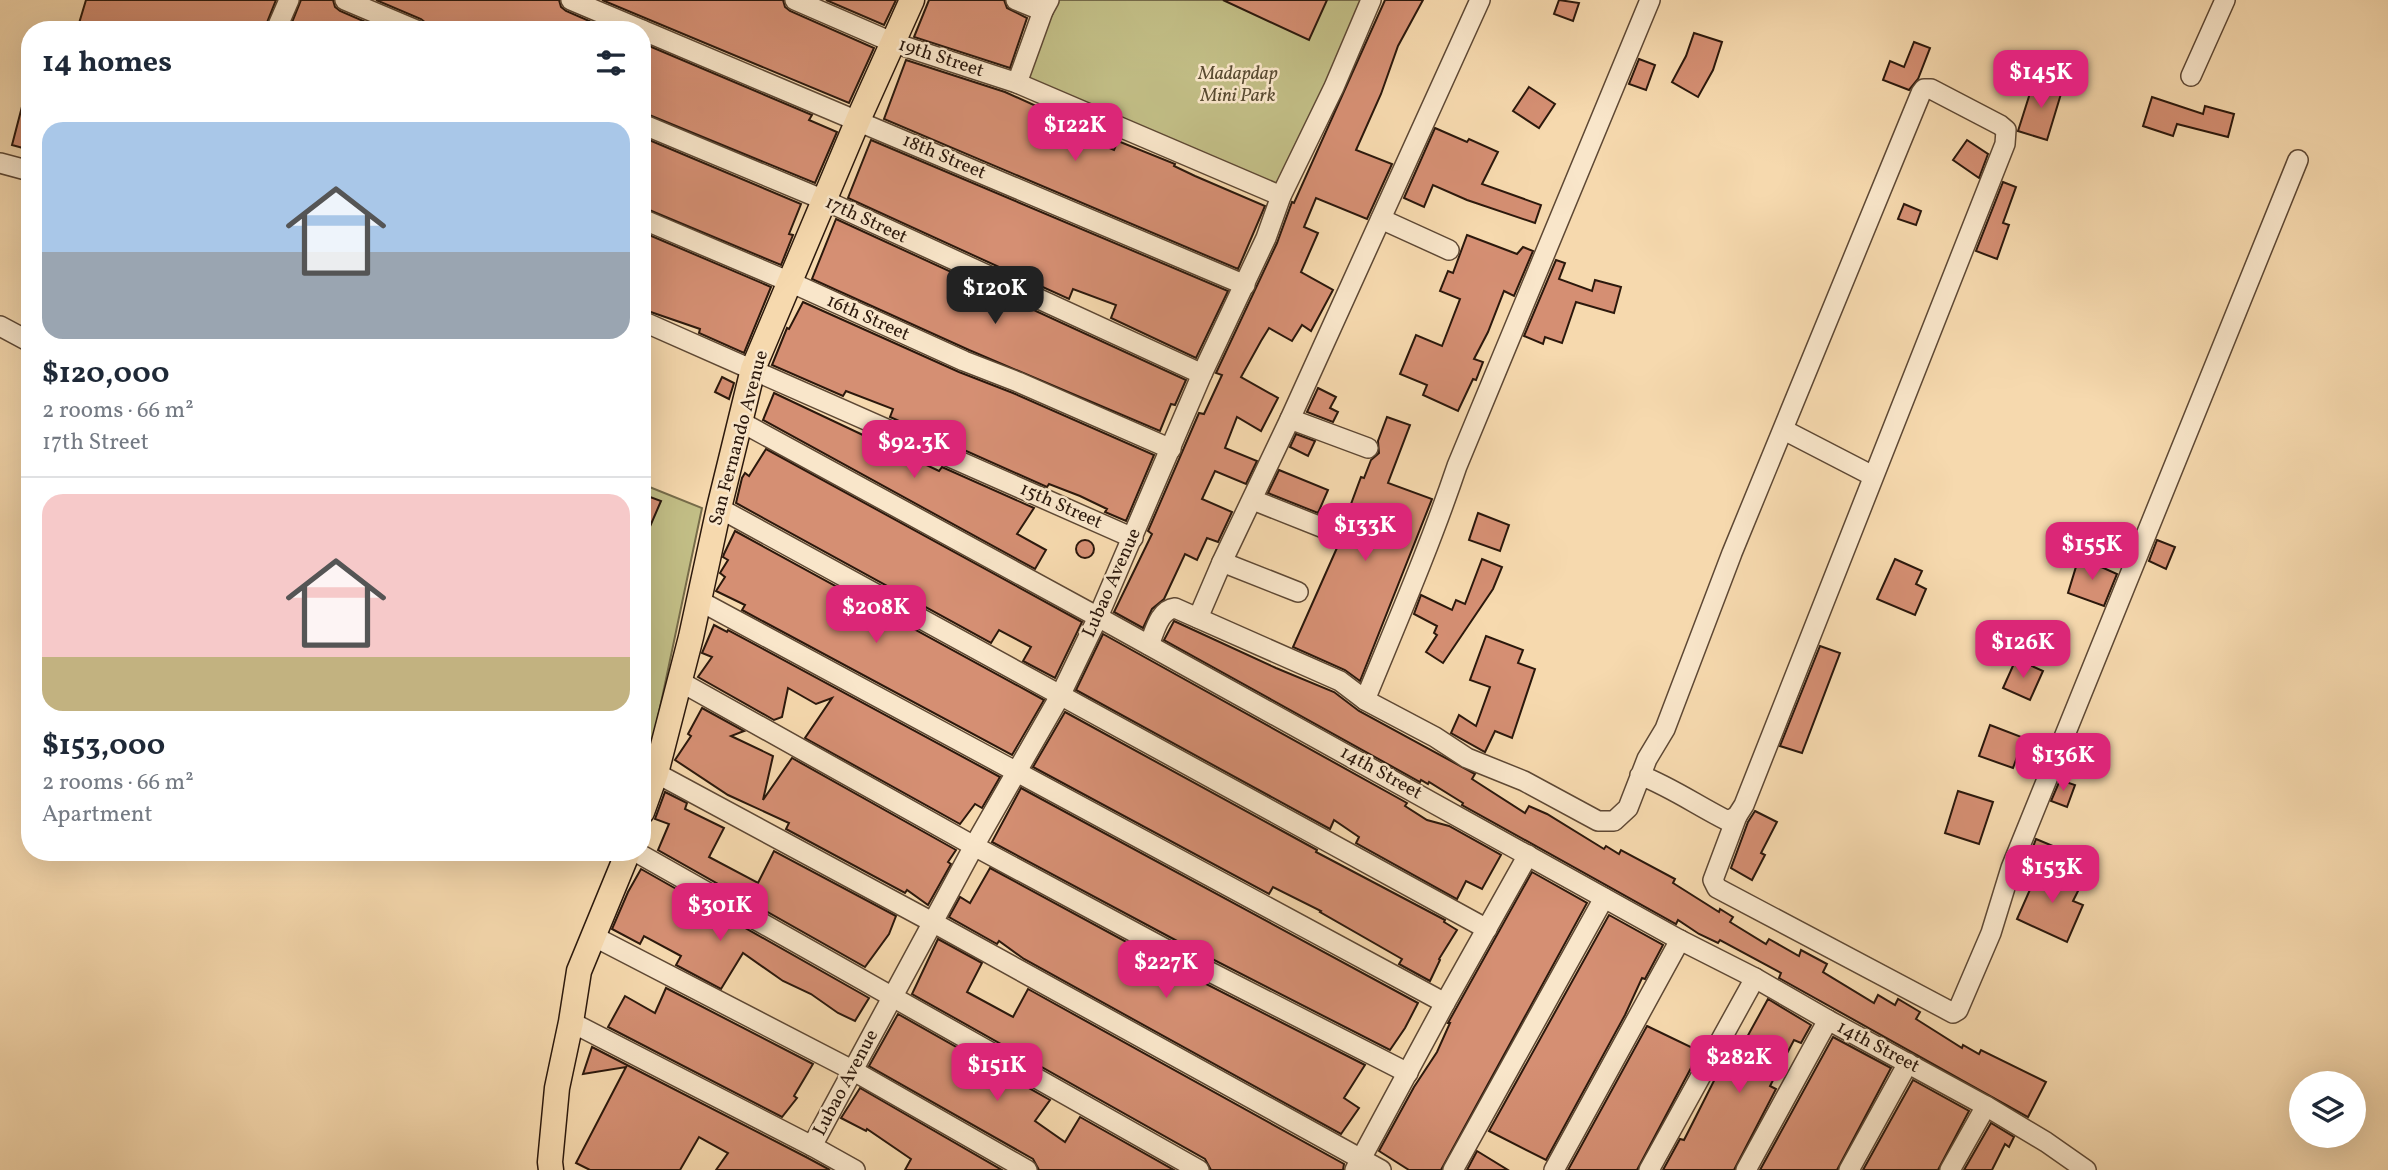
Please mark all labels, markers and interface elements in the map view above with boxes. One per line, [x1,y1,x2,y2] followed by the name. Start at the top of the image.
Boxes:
[895,32,988,84] street label: 19th Street
[42,42,172,84] text: 14 homes
[592,44,630,82] icon: filters
[1992,50,2090,110] pin: $145K
[2009,57,2073,89] text: $145K
[1197,61,1278,109] park label: Madapdap Mini Park
[1026,104,1124,163] pin: $122K
[1044,110,1106,142] text: $122K
[898,128,990,186] street label: 18th Street
[273,168,399,294] icon: home
[821,190,912,251] street label: 17th Street
[946,266,1044,326] pin: $120K
[963,273,1027,305] text: $120K
[822,288,914,348] street label: 16th Street
[703,347,775,529] street label: San Fernando Avenue
[42,353,169,395] text: $120,000
[42,395,194,427] text: 2 rooms · 66 m²
[857,420,971,480] pin: $92.3K
[42,427,149,459] text: 17th Street
[878,427,950,459] text: $92.3K
[1015,476,1107,536] street label: 15th Street
[1316,504,1414,563] pin: $133K
[1334,510,1396,542] text: $133K
[2043,522,2141,582] pin: $155K
[1076,524,1148,642] street label: Lubao Avenue
[2062,529,2122,561] text: $155K
[273,540,399,666] icon: home
[827,586,925,645] pin: $208K
[842,592,910,624] text: $208K
[1974,620,2072,680] pin: $126K
[1991,627,2055,659] text: $126K
[42,725,165,767] text: $153,000
[2014,734,2112,793] pin: $136K
[1335,740,1427,806] street label: 14th Street
[2031,740,2095,772] text: $136K
[42,767,194,799] text: 2 rooms · 66 m²
[42,799,153,831] text: Apartment
[2003,846,2101,905] pin: $153K
[2021,852,2083,884] text: $153K
[671,884,769,943] pin: $301K
[688,890,752,922] text: $301K
[1117,940,1215,1000] pin: $227K
[1134,947,1198,979] text: $227K
[1832,1014,1924,1080] street label: 14th Street
[807,1025,885,1141] street label: Lubao Avenue
[1690,1036,1788,1095] pin: $282K
[1706,1042,1772,1074] text: $282K
[948,1044,1046,1103] pin: $151K
[967,1050,1027,1082] text: $151K
[2289,1071,2366,1148] map controls
[2289,1071,2366,1148] button: layers

